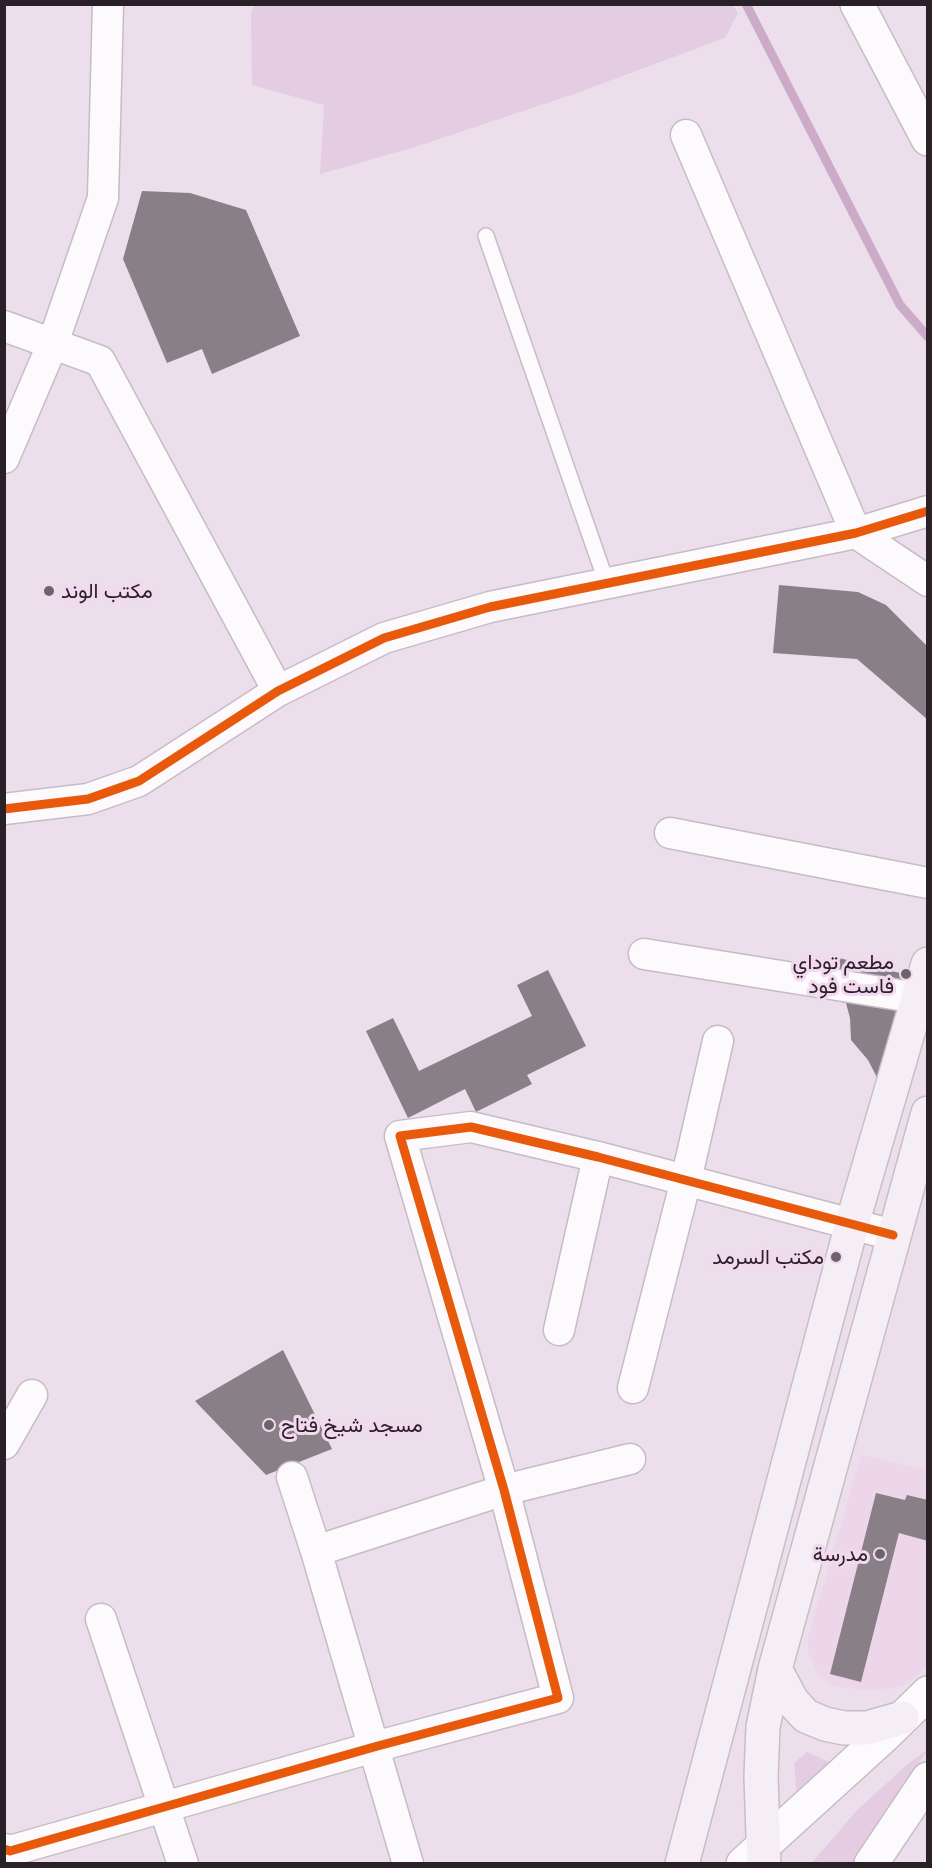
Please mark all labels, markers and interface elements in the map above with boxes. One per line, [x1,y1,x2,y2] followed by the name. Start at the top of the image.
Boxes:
[61,578,153,604] place label: مكتب الوند
[42,584,56,598] marker: مكتب الوند
[793,949,894,999] place label: مطعم توداي فاست فود
[899,967,913,981] marker: مطعم توداي فاست فود
[712,1244,824,1270] place label: مكتب السرمد
[829,1250,843,1264] marker: مكتب السرمد
[281,1412,423,1438] place label: مسجد شيخ فتاح
[262,1418,276,1432] marker: مسجد شيخ فتاح
[813,1541,868,1567] place label: مدرسة
[873,1547,887,1561] marker: مدرسة

